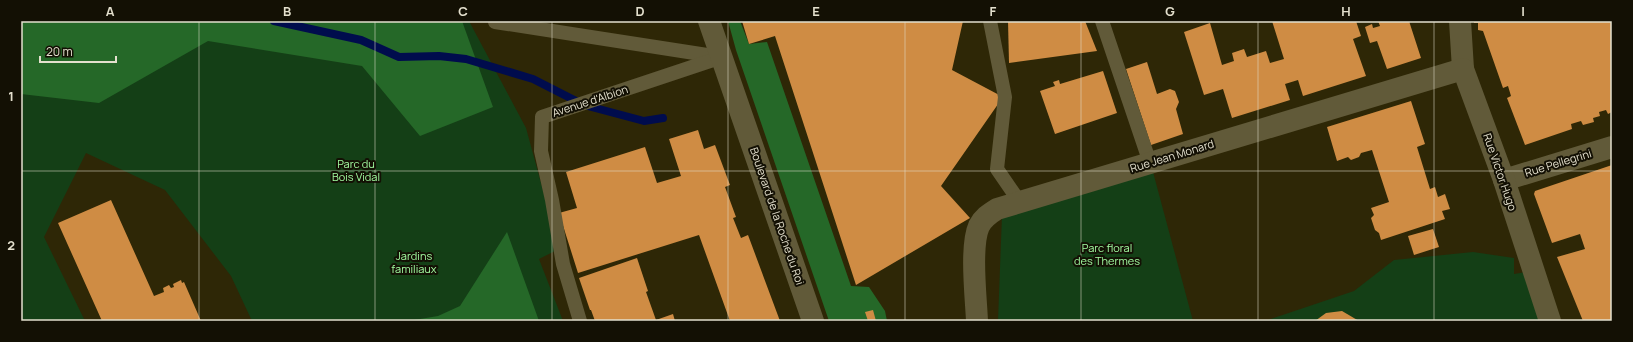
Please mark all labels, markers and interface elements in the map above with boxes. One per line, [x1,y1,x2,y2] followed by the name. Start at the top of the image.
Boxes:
[106,2,115,20] text: A
[283,2,291,20] text: B
[458,2,468,20] text: C
[635,2,645,20] text: D
[812,2,820,20] text: E
[990,2,997,20] text: F
[1165,2,1175,20] text: G
[1341,2,1351,20] text: H
[1521,2,1525,20] text: I
[40,38,116,64] scale bar
[46,43,73,60] text: 20 m
[550,81,630,120] street label: Avenue d'Albion
[8,87,14,105] text: 1
[1480,131,1521,213] street label: Rue Victor Hugo
[1128,136,1216,175] street label: Rue Jean Monard
[747,145,808,287] street label: Boulevard de la Roche du Roi
[1523,145,1593,180] street label: Rue Pellegrini
[332,156,380,184] park label: Parc du Bois Vidal
[7,236,15,254] text: 2
[1074,240,1140,268] park label: Parc floral des Thermes
[391,248,437,276] park label: Jardins familiaux

